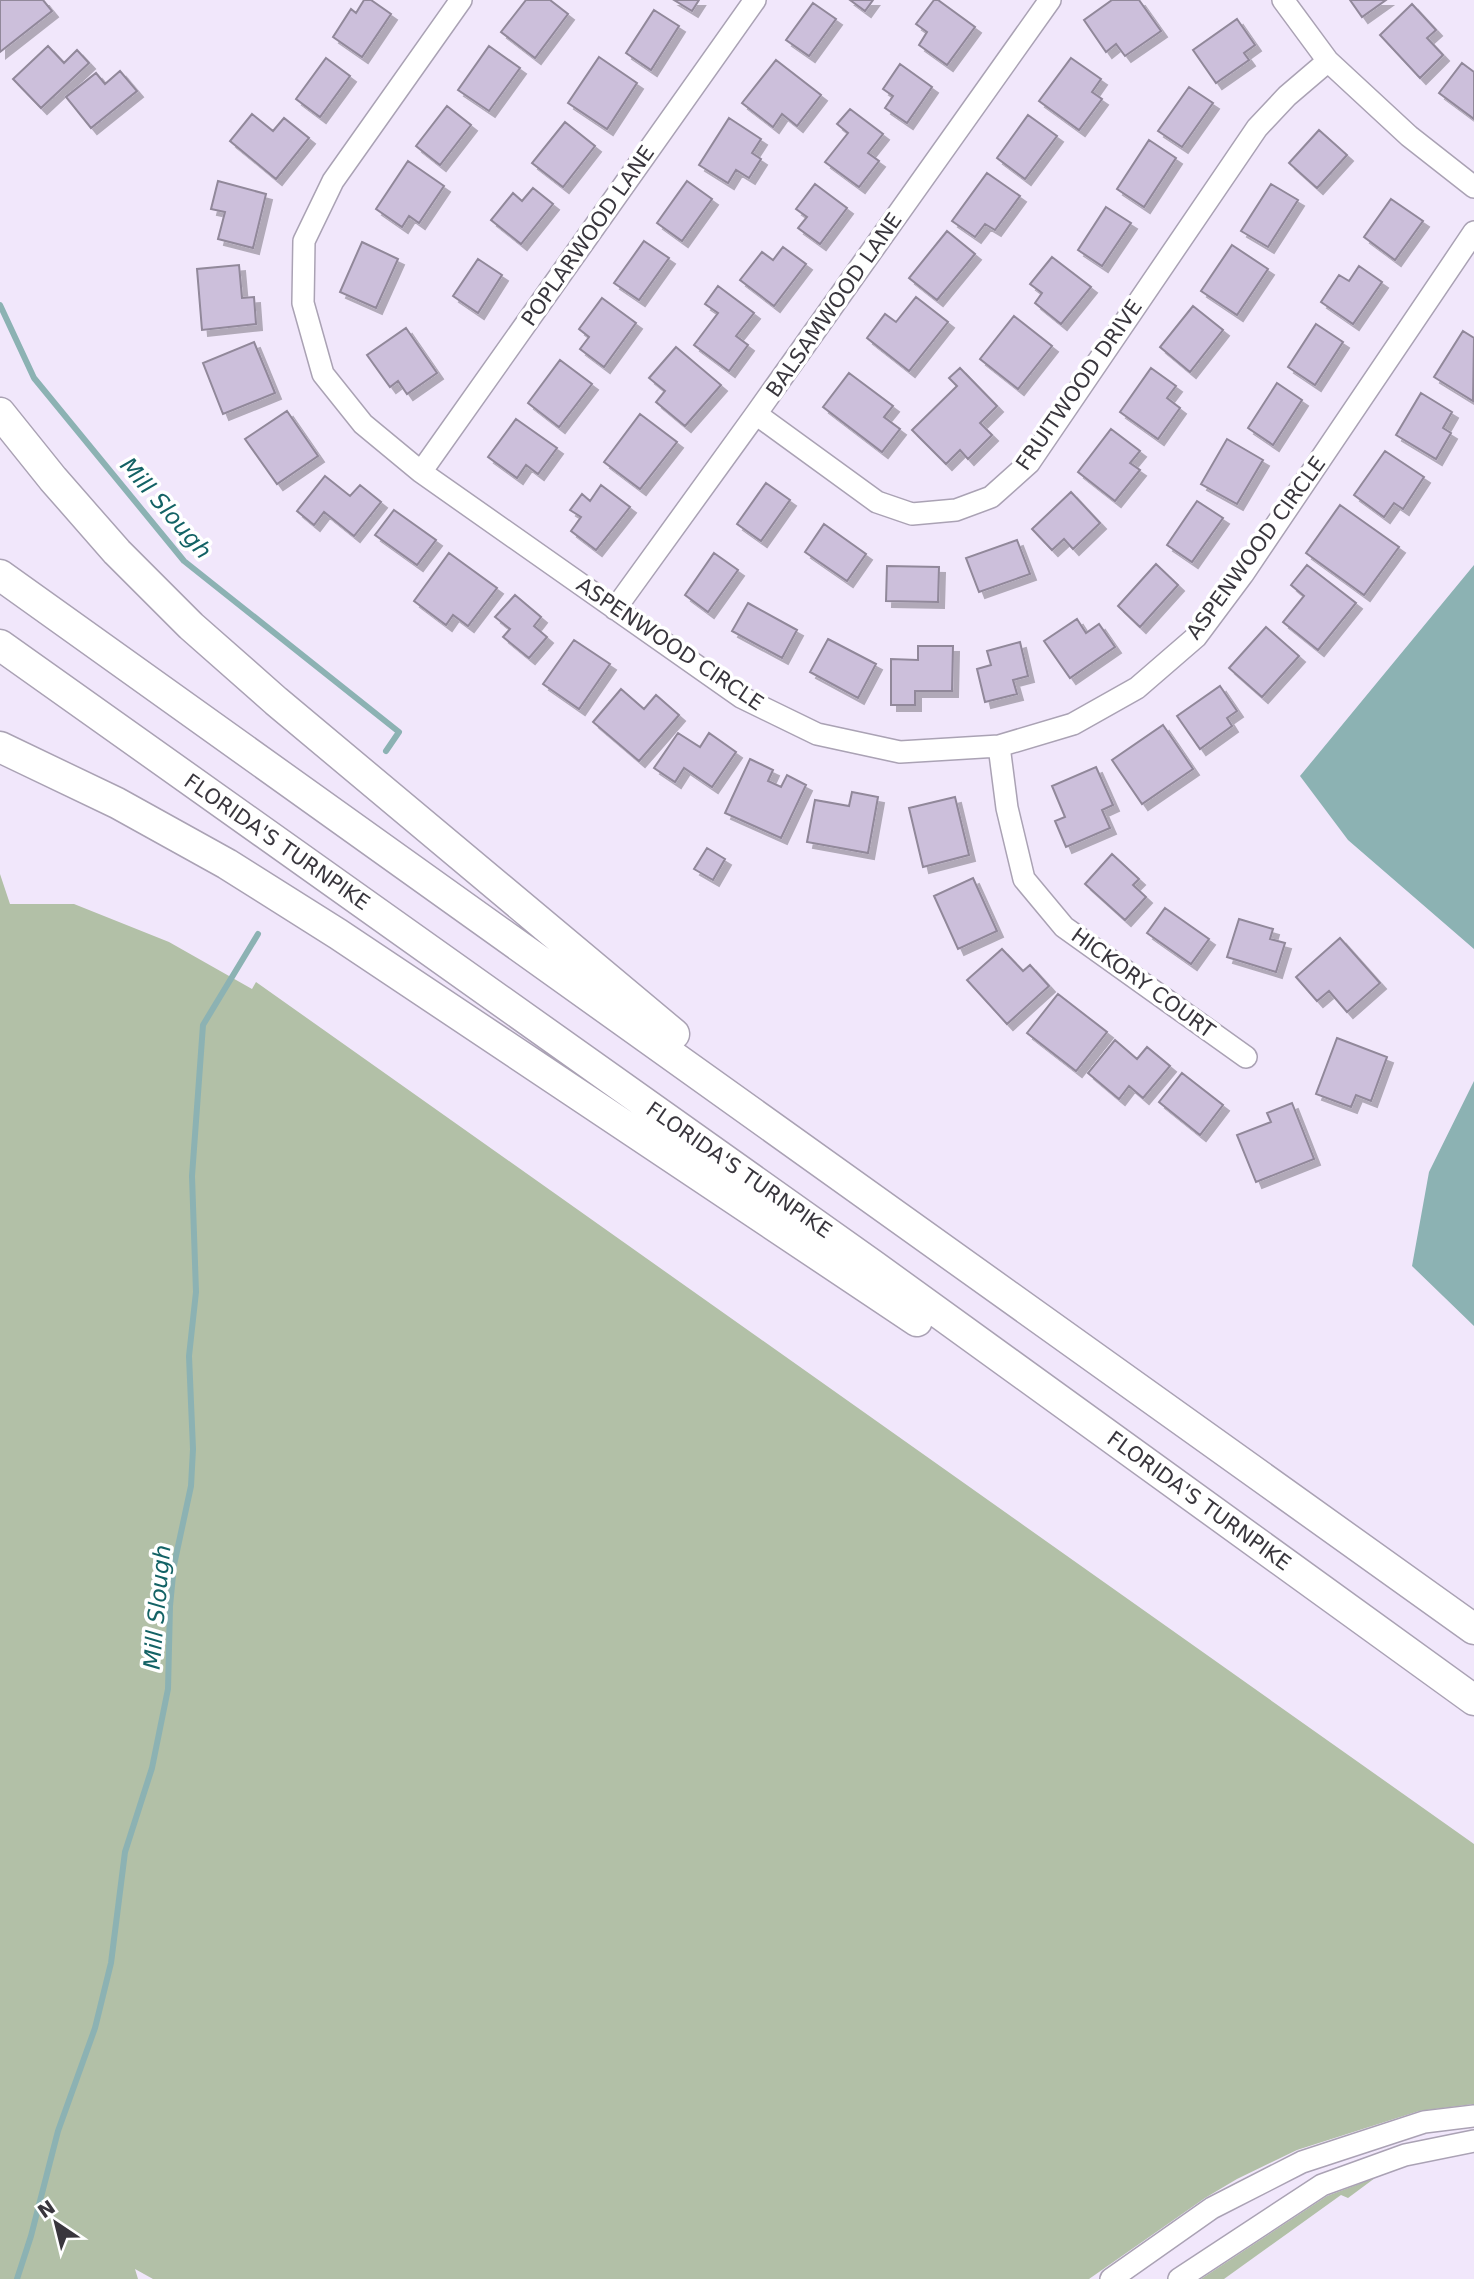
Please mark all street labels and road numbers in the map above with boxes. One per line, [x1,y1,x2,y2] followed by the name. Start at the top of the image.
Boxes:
[517,141,659,331] street label: POPLARWOOD LANE
[761,208,907,402] street label: BALSAMWOOD LANE
[1011,295,1147,475] street label: FRUITWOOD DRIVE
[1182,452,1330,644] street label: ASPENWOOD CIRCLE
[572,573,768,715] street label: ASPENWOOD CIRCLE
[180,769,374,915] street label: FLORIDA'S TURNPIKE
[1067,923,1219,1043] street label: HICKORY COURT
[642,1097,836,1243] street label: FLORIDA'S TURNPIKE
[1103,1426,1295,1576] street label: FLORIDA'S TURNPIKE

